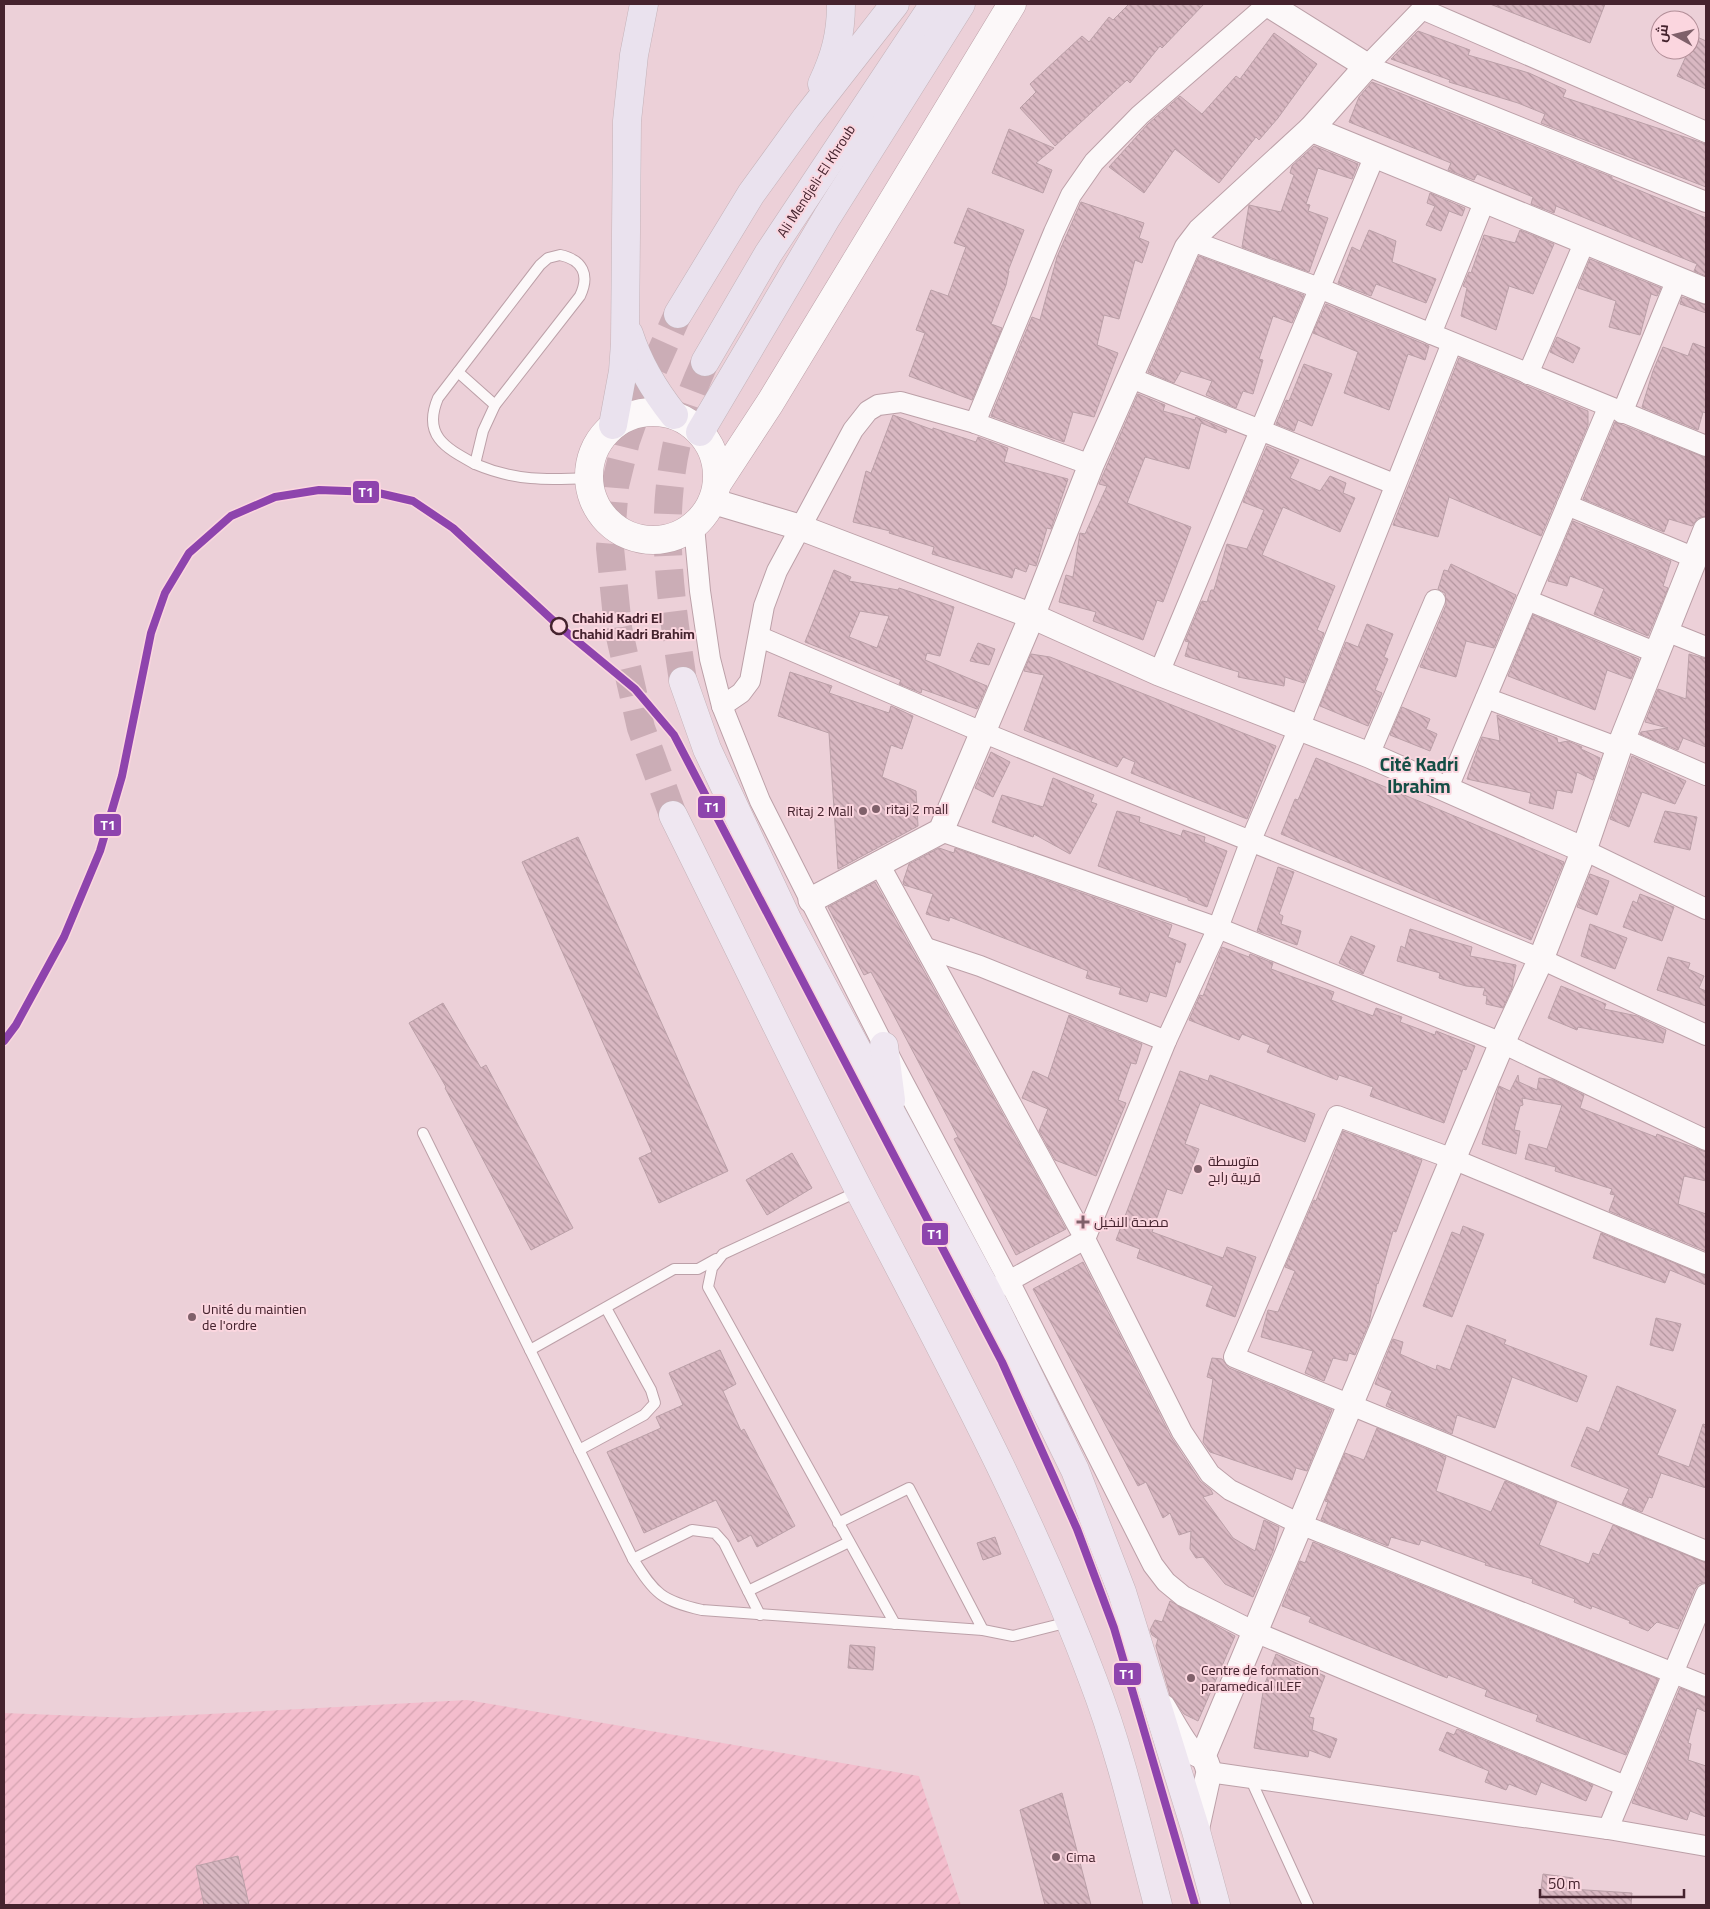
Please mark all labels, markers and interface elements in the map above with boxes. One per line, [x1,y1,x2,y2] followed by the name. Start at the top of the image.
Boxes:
[1650,10,1700,60] north arrow
[1648,22,1676,44] text: ش
[770,119,862,243] street label: Ali Mendjeli-El Khroub
[358,479,374,505] text: T1
[352,480,380,504] line badge: T1
[572,605,695,647] place label: Chahid Kadri El Chahid Kadri Brahim
[550,617,568,635] marker: Chahid Kadri El Chahid Kadri Brahim
[1380,746,1458,804] district label: Cité Kadri Ibrahim
[704,794,720,820] text: T1
[697,795,726,819] line badge: T1
[886,796,948,822] place label: ritaj 2 mall
[787,798,853,824] place label: Ritaj 2 Mall
[870,803,882,815] marker: ritaj 2 mall
[857,805,869,817] marker: Ritaj 2 Mall
[100,812,116,838] text: T1
[93,813,122,837] line badge: T1
[1208,1148,1261,1190] place label: متوسطة قريبة رابح
[1192,1163,1204,1175] marker: متوسطة قريبة رابح
[1094,1209,1169,1235] place label: مصحة النخيل
[1076,1215,1090,1229] marker: مصحة النخيل
[927,1221,943,1247] text: T1
[921,1222,949,1246] line badge: T1
[202,1296,307,1338] place label: Unité du maintien de l'ordre
[186,1311,198,1323] marker: Unité du maintien de l'ordre
[1201,1657,1319,1699] place label: Centre de formation paramedical ILEF
[1119,1661,1135,1687] text: T1
[1113,1662,1142,1686] line badge: T1
[1185,1672,1197,1684] marker: Centre de formation paramedical ILEF
[1066,1844,1095,1870] place label: Cima
[1050,1851,1062,1863] marker: Cima
[1540,1866,1684,1898] scale bar
[1548,1869,1581,1898] text: 50 m

